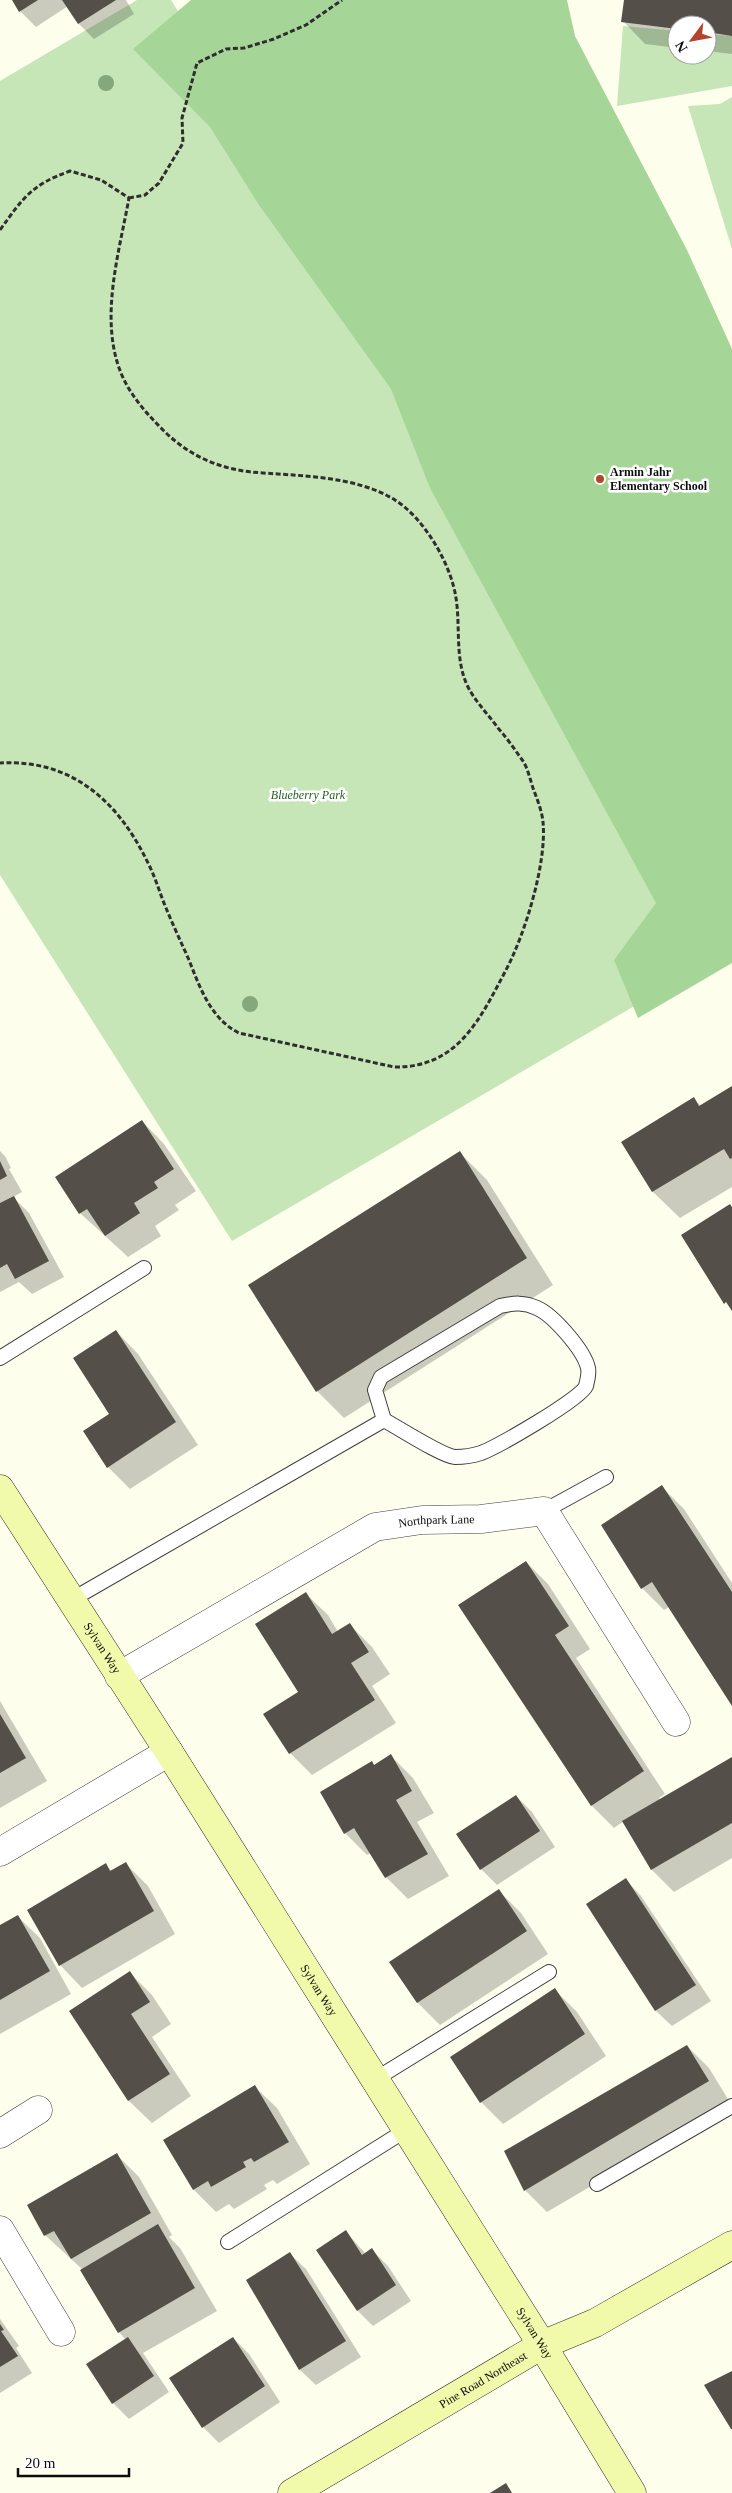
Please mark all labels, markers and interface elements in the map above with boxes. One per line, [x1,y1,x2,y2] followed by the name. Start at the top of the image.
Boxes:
[667,15,717,65] north arrow
[672,38,690,55] text: N
[610,465,708,493] place label: Armin Jahr Elementary School
[594,473,606,485] marker: Armin Jahr Elementary School
[271,788,346,802] park label: Blueberry Park
[397,1512,475,1530] street label: Northpark Lane
[81,1620,124,1676] street label: Sylvan Way
[297,1962,340,2018] street label: Sylvan Way
[513,2305,556,2361] street label: Sylvan Way
[437,2348,530,2411] street label: Pine Road Northeast
[18,2446,129,2478] scale bar
[25,2455,56,2471] text: 20 m

